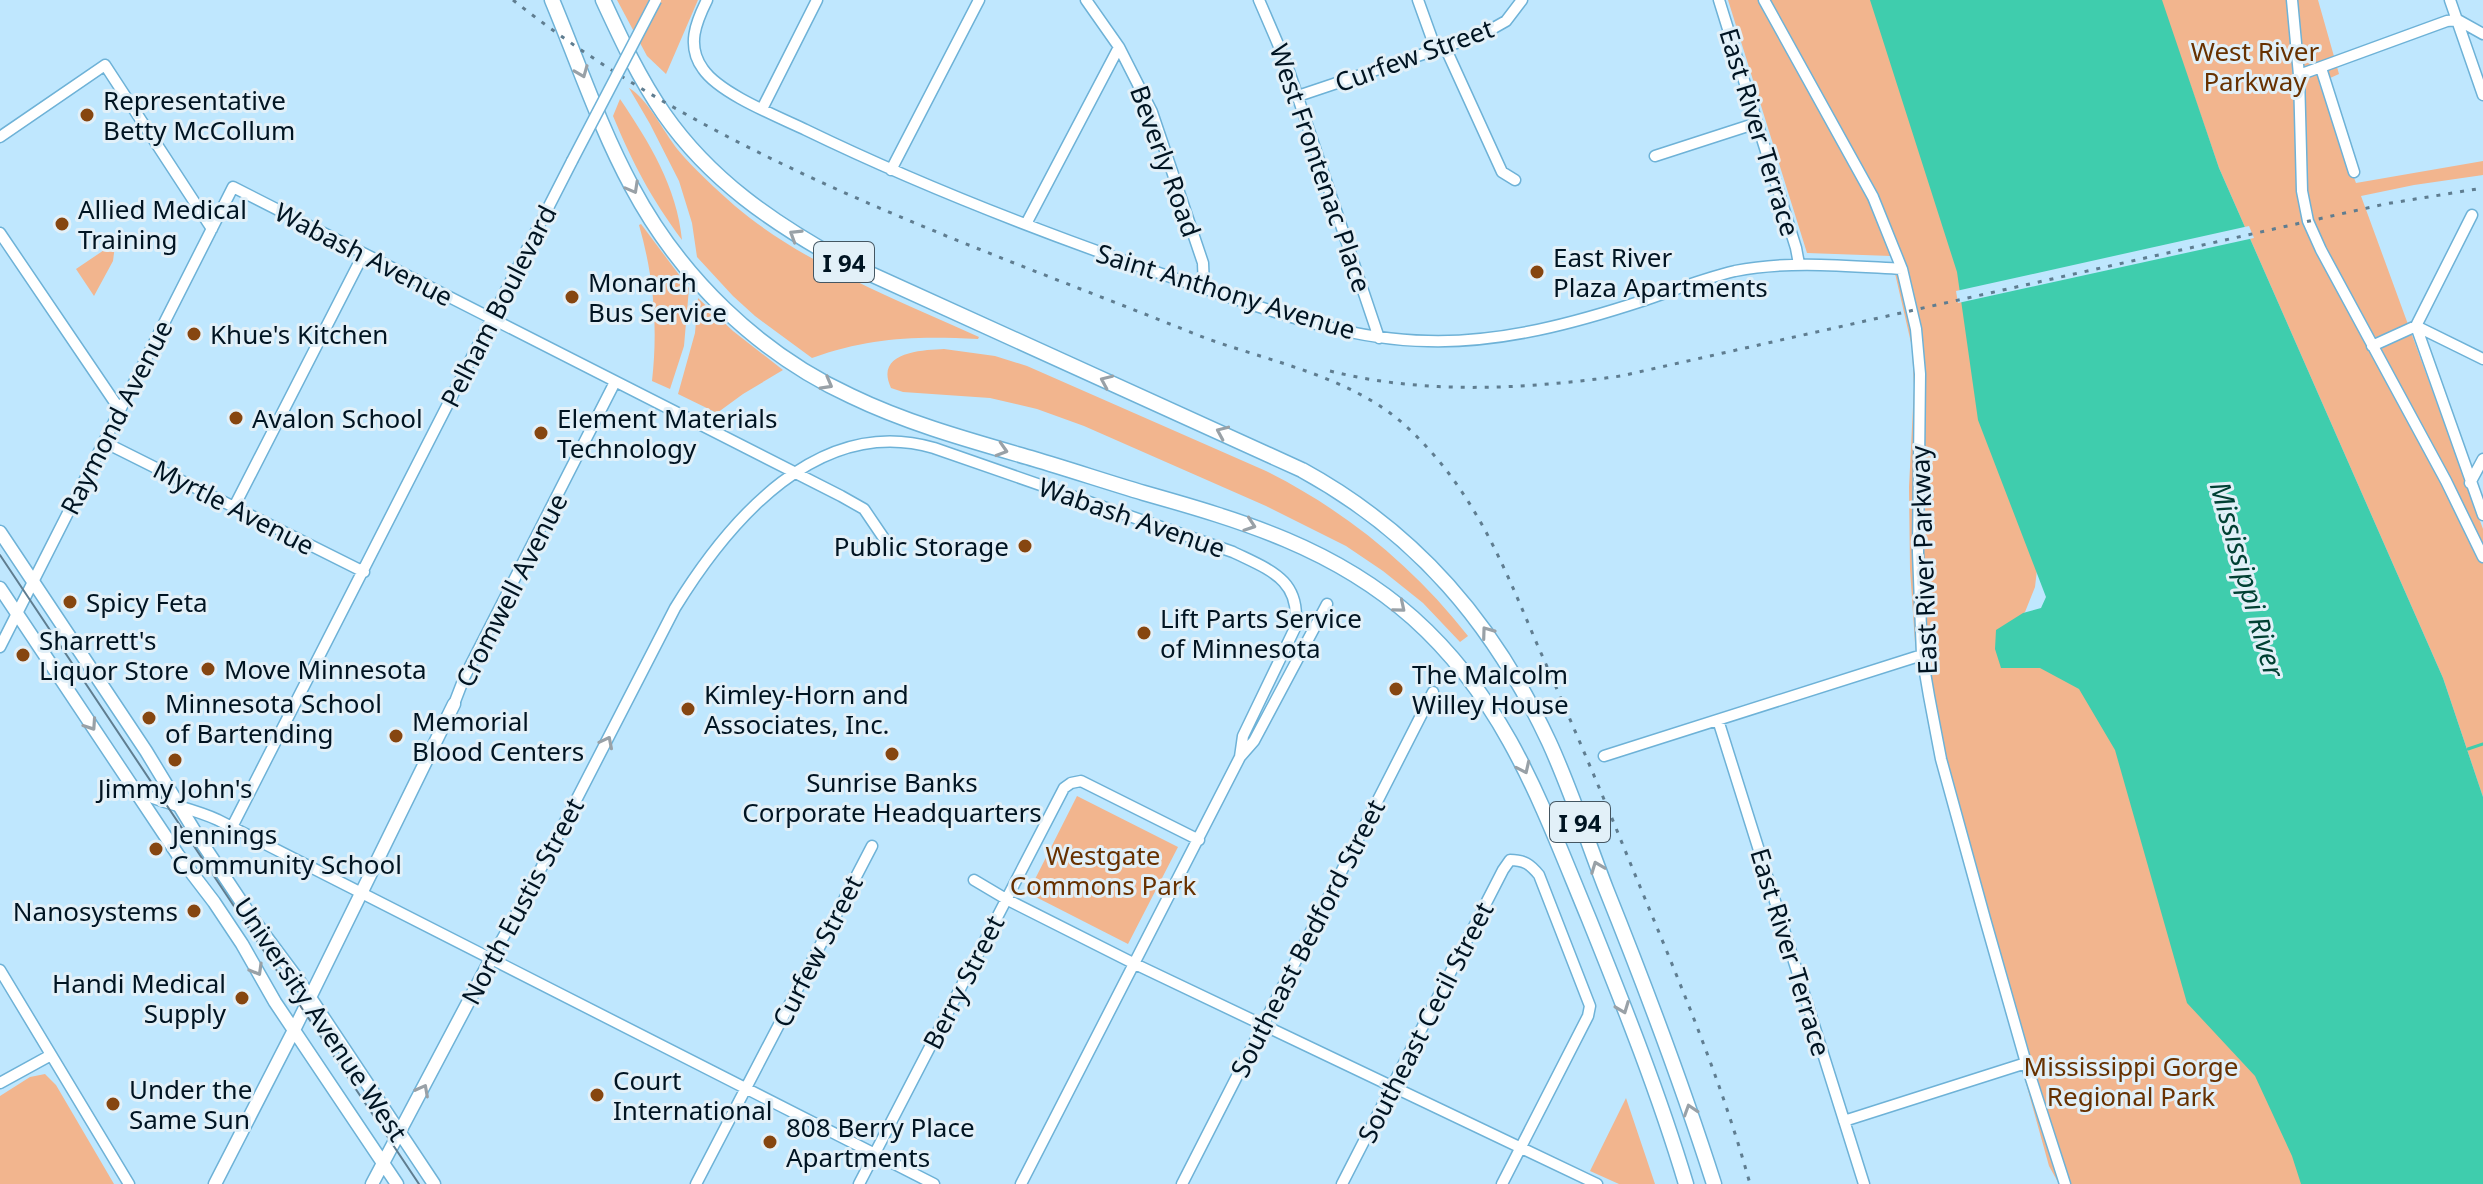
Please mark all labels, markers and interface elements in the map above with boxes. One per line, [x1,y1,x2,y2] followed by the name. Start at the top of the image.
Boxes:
[1330,10,1498,100] street label: Curfew Street
[1711,24,1809,240] street label: East River Terrace
[2191,33,2319,99] park label: West River Parkway
[1262,39,1380,297] street label: West Frontenac Place
[572,64,588,78] one-way arrow
[1122,80,1210,242] street label: Beverly Road
[103,82,295,148] place label: Representative Betty McCollum
[78,106,96,124] marker: Representative Betty McCollum
[623,180,639,194] one-way arrow
[78,191,247,257] place label: Allied Medical Training
[269,194,459,314] street label: Wabash Avenue
[431,199,565,413] street label: Pelham Boulevard
[53,215,71,233] marker: Allied Medical Training
[789,229,804,244] one-way arrow
[1092,234,1360,348] street label: Saint Anthony Avenue
[1553,239,1768,305] place label: East River Plaza Apartments
[814,242,874,282] road number: I 94
[1528,263,1546,281] marker: East River Plaza Apartments
[588,264,727,330] place label: Monarch Bus Service
[563,288,581,306] marker: Monarch Bus Service
[51,313,181,521] street label: Raymond Avenue
[210,316,388,352] place label: Khue's Kitchen
[185,325,203,343] marker: Khue's Kitchen
[818,374,833,390] one-way arrow
[1100,374,1114,390] one-way arrow
[252,400,423,436] place label: Avalon School
[557,400,777,466] place label: Element Materials Technology
[227,409,245,427] marker: Avalon School
[532,424,550,442] marker: Element Materials Technology
[1216,425,1230,441] one-way arrow
[994,441,1008,457] one-way arrow
[1901,444,1945,675] street label: East River Parkway
[147,451,321,563] street label: Myrtle Avenue
[1034,468,1230,566] street label: Wabash Avenue
[2202,477,2295,683] water label: Mississippi River
[447,487,575,693] street label: Cromwell Avenue
[1243,516,1257,532] one-way arrow
[834,528,1009,564] place label: Public Storage
[1016,537,1034,555] marker: Public Storage
[86,584,208,620] place label: Spicy Feta
[61,593,79,611] marker: Spicy Feta
[1391,597,1405,612] one-way arrow
[1160,600,1362,666] place label: Lift Parts Service of Minnesota
[39,622,189,688] place label: Sharrett's Liquor Store
[1135,624,1153,642] marker: Lift Parts Service of Minnesota
[1482,627,1497,641] one-way arrow
[14,646,32,664] marker: Sharrett's Liquor Store
[224,651,427,687] place label: Move Minnesota
[1412,656,1569,722] place label: The Malcolm Willey House
[199,660,217,678] marker: Move Minnesota
[704,676,909,742] place label: Kimley-Horn and Associates, Inc.
[1387,680,1405,698] marker: The Malcolm Willey House
[165,685,382,751] place label: Minnesota School of Bartending
[679,700,697,718] marker: Kimley-Horn and Associates, Inc.
[412,703,584,769] place label: Memorial Blood Centers
[140,709,158,727] marker: Minnesota School of Bartending
[81,716,96,730] one-way arrow
[387,727,405,745] marker: Memorial Blood Centers
[597,736,612,750] one-way arrow
[883,745,901,763] marker: Sunrise Banks Corporate Headquarters
[166,751,184,769] marker: Jimmy John's
[1514,759,1530,774] one-way arrow
[742,764,1042,830] place label: Sunrise Banks Corporate Headquarters
[95,770,252,806] place label: Jimmy John's
[452,791,592,1011] street label: North Eustis Street
[1221,793,1393,1083] street label: Southeast Bedford Street
[1550,802,1610,842] road number: I 94
[169,816,402,882] place label: Jennings Community School
[1010,837,1196,903] park label: Westgate Commons Park
[147,840,165,858] marker: Jennings Community School
[1742,844,1840,1060] street label: East River Terrace
[1590,861,1607,875] one-way arrow
[763,869,871,1033] street label: Curfew Street
[226,890,416,1148] street label: University Avenue West
[13,893,178,929] place label: Nanosystems
[1349,895,1501,1149] street label: Southeast Cecil Street
[185,902,203,920] marker: Nanosystems
[914,909,1012,1055] street label: Berry Street
[247,961,263,976] one-way arrow
[52,965,227,1031] place label: Handi Medical Supply
[233,989,251,1007] marker: Handi Medical Supply
[1613,1000,1630,1014] one-way arrow
[2024,1048,2238,1114] park label: Mississippi Gorge Regional Park
[613,1062,773,1128] place label: Court International
[129,1071,252,1137] place label: Under the Same Sun
[413,1084,428,1098] one-way arrow
[588,1086,606,1104] marker: Court International
[104,1095,122,1113] marker: Under the Same Sun
[1683,1104,1699,1118] one-way arrow
[786,1109,975,1175] place label: 808 Berry Place Apartments
[761,1133,779,1151] marker: 808 Berry Place Apartments

